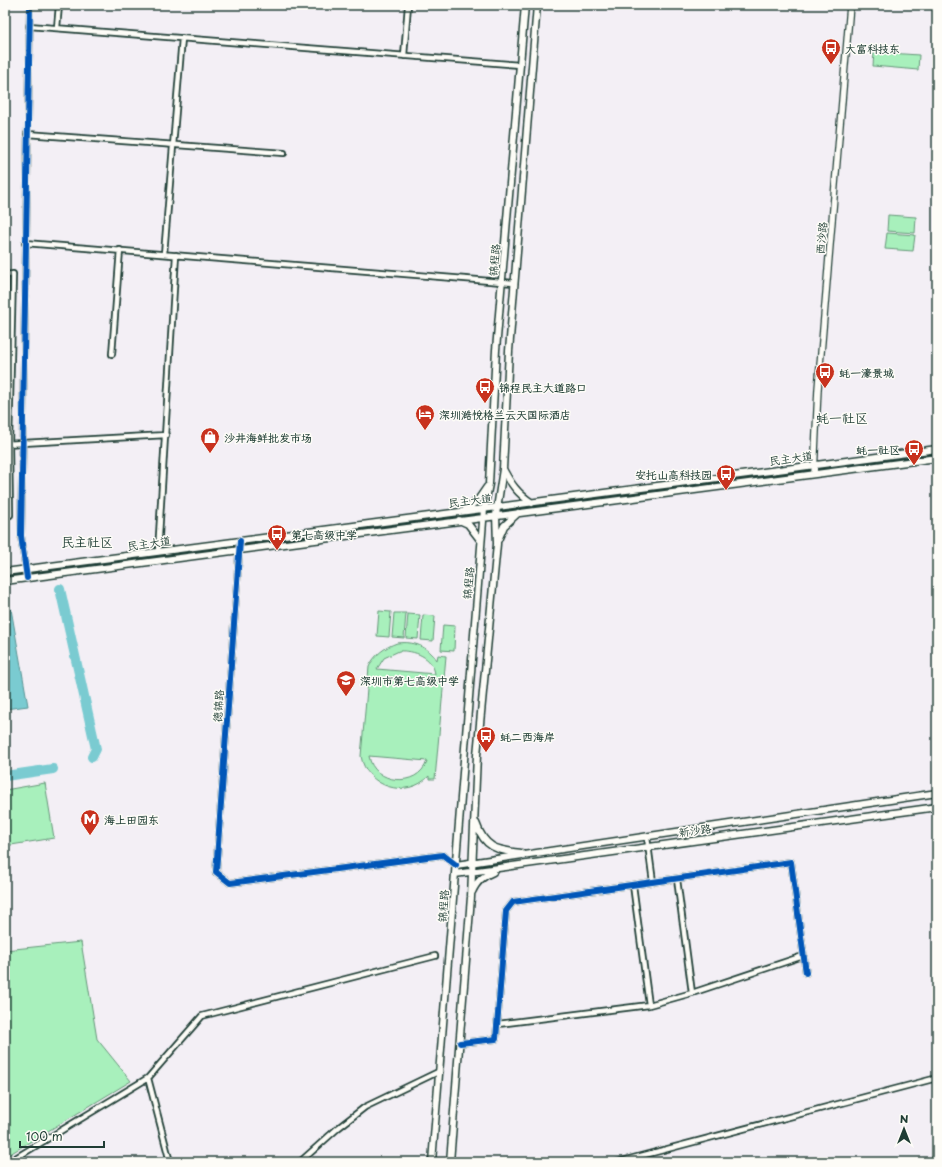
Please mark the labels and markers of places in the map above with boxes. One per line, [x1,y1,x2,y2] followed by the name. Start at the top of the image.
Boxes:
[820,37,842,65] bus stop icon: 大富科技东
[845,40,900,57] place label: 大富科技东
[814,361,836,389] bus stop icon: 蚝一濠景城
[839,364,894,381] place label: 蚝一濠景城
[474,376,496,404] bus stop icon: 锦程民主大道路口
[499,379,587,396] place label: 锦程民主大道路口
[414,403,436,431] hotel icon: 深圳澔悦格兰云天国际酒店
[439,406,571,423] place label: 深圳澔悦格兰云天国际酒店
[199,426,221,454] shop icon: 沙井海鲜批发市场
[224,429,312,446] place label: 沙井海鲜批发市场
[903,438,925,466] bus stop icon: 蚝一社区
[856,441,900,458] place label: 蚝一社区
[715,463,737,491] bus stop icon: 安托山高科技园
[635,466,712,483] place label: 安托山高科技园
[266,523,288,551] bus stop icon: 第七高级中学
[291,526,357,543] place label: 第七高级中学
[335,669,357,697] school or university icon: 深圳市第七高级中学
[360,672,459,689] place label: 深圳市第七高级中学
[475,725,497,753] bus stop icon: 蚝二西海岸
[500,728,555,745] place label: 蚝二西海岸
[79,808,101,836] metro station icon: 海上田园东
[104,811,159,828] place label: 海上田园东

